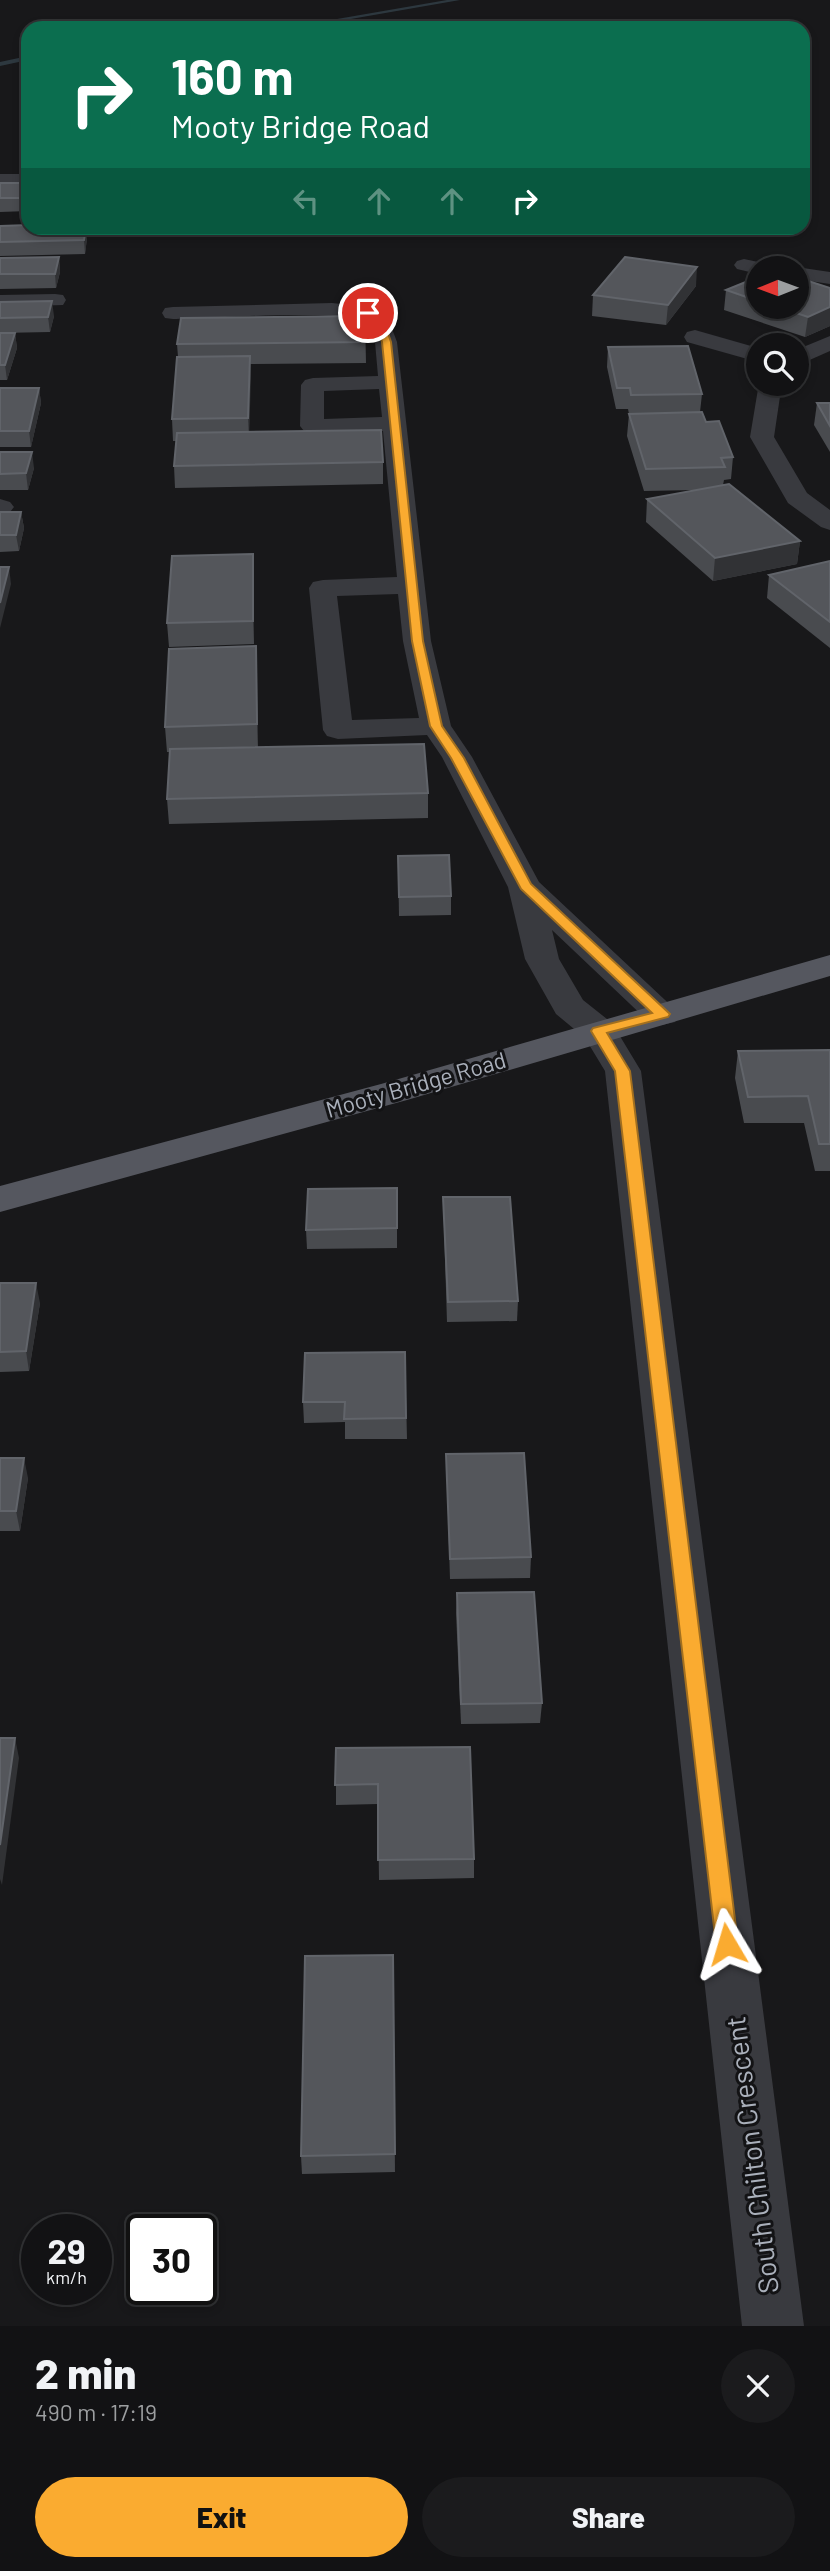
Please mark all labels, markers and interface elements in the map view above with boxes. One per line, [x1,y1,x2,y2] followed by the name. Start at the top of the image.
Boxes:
[171,46,293,105] text: 160 m
[56,49,147,140] icon: right
[171,106,430,144] text: Mooty Bridge Road
[287,182,325,220] icon: left
[360,182,398,220] icon: ahead
[433,182,471,220] icon: ahead
[506,182,544,220] icon: right
[746,256,808,318] north arrow
[746,256,809,396] map controls
[338,283,398,343] pin
[349,294,387,332] icon: arrive
[746,333,809,396] button: search
[322,1045,509,1123] street label: Mooty Bridge Road
[690,1907,764,1981] position arrow
[717,2015,785,2296] street label: South Chilton Crescent
[126,2214,217,2305] speed limit sign: 30
[47,2229,86,2271] text: 29
[46,2266,87,2288] text: km/h
[35,2347,136,2397] text: 2 min
[721,2349,795,2423] button: close
[35,2398,157,2426] text: 490 m · 17:19
[35,2477,408,2557] button: Exit
[422,2477,795,2557] button: Share

